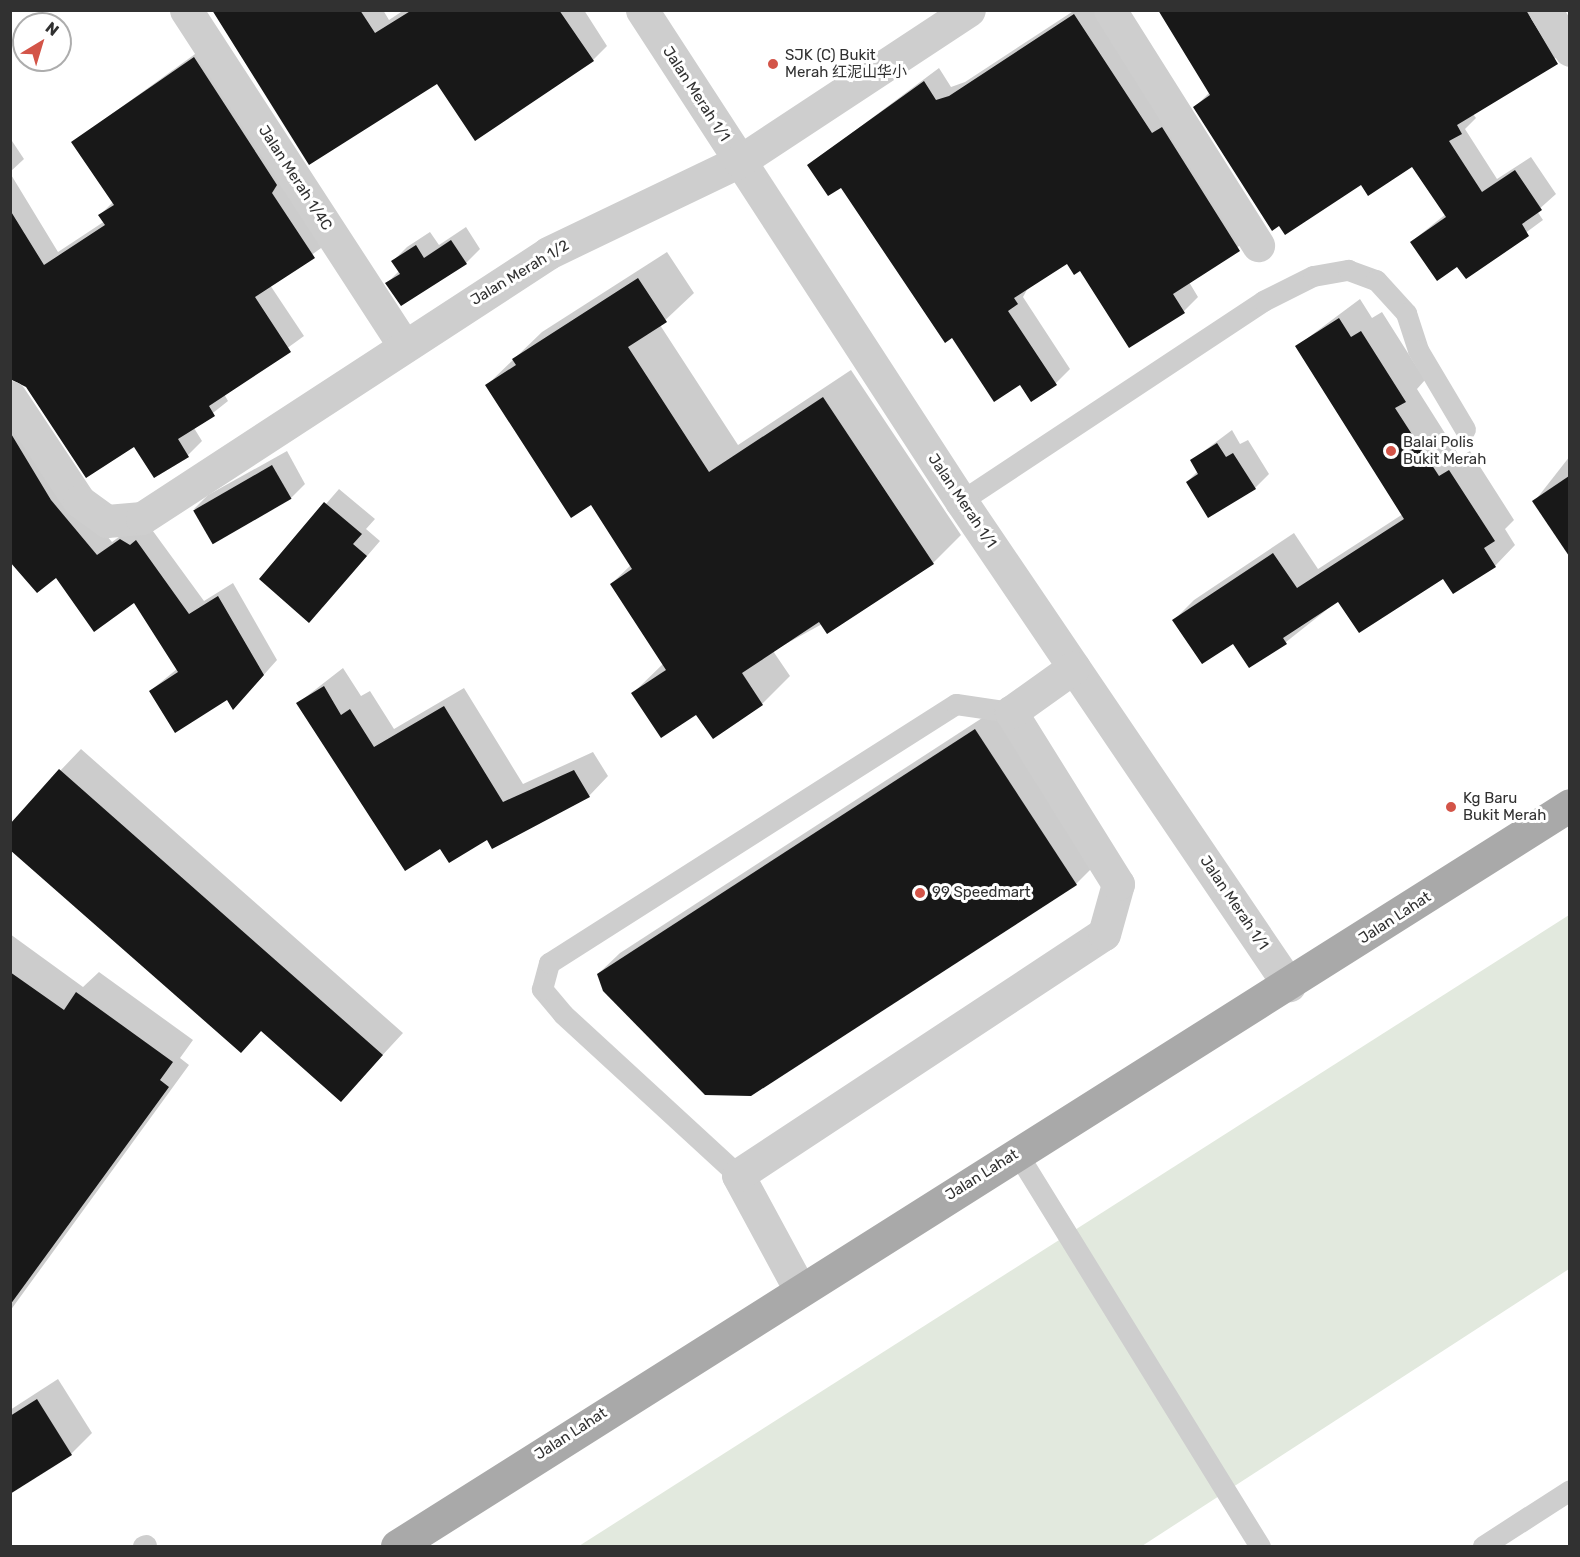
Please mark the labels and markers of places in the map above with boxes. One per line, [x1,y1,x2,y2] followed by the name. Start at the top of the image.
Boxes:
[785,46,907,81] place label: SJK (C) Bukit Merah 红泥山华小
[766,57,780,71] marker: SJK (C) Bukit Merah 红泥山华小
[1403,433,1486,468] place label: Balai Polis Bukit Merah
[1384,444,1398,458] marker: Balai Polis Bukit Merah
[1463,789,1546,824] place label: Kg Baru Bukit Merah
[1444,800,1458,814] marker: Kg Baru Bukit Merah
[932,884,1031,902] place label: 99 Speedmart
[913,886,927,900] marker: 99 Speedmart

